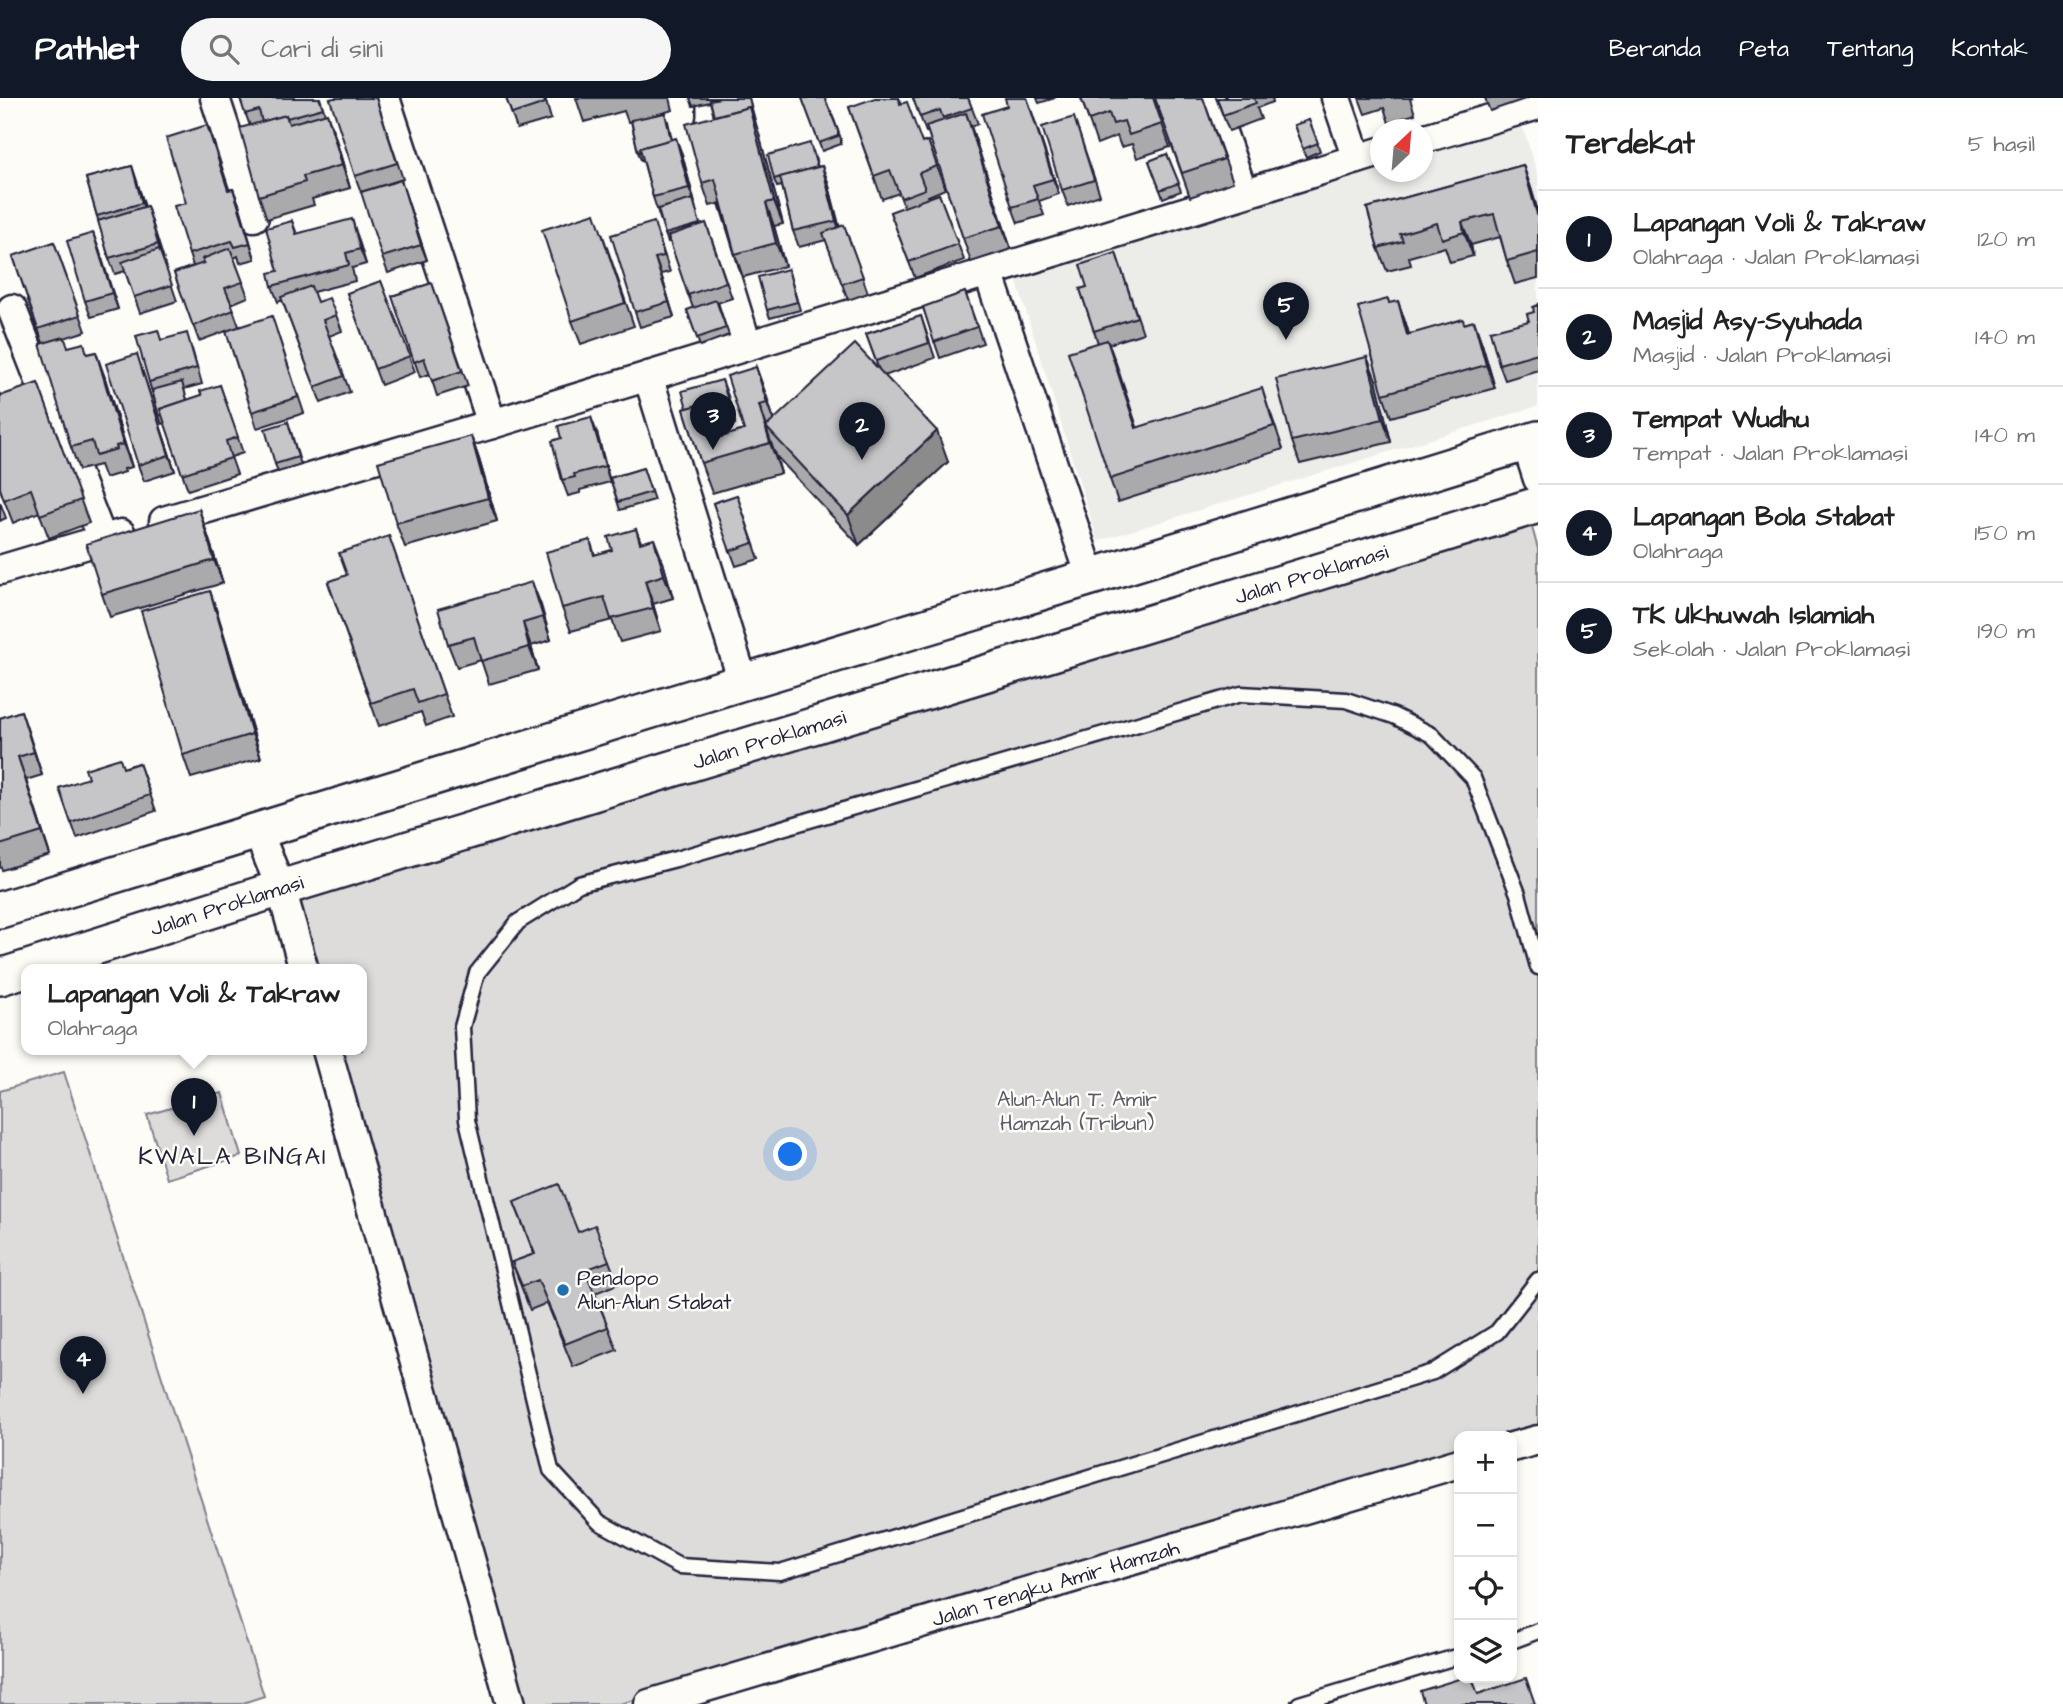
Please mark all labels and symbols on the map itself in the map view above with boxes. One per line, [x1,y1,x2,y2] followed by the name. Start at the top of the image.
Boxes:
[1370,119,1433,182] north arrow
[1263,282,1309,340] pin: 5
[690,392,736,450] pin: 3
[839,402,885,460] pin: 2
[1231,537,1392,611] street label: Jalan Proklamasi
[689,702,849,776] street label: Jalan Proklamasi
[147,867,307,943] street label: Jalan Proklamasi
[171,1078,217,1136] pin: 1
[997,1085,1157,1138] park label: Alun-Alun T. Amir Hamzah (Tribun)
[773,1137,807,1171] your location
[138,1140,328,1174] district label: KWALA BINGAI
[577,1264,732,1317] place label: Pendopo Alun-Alun Stabat
[555,1282,571,1298] marker: Pendopo Alun-Alun Stabat
[60,1336,106,1394] pin: 4
[928,1532,1183,1634] street label: Jalan Tengku Amir Hamzah

